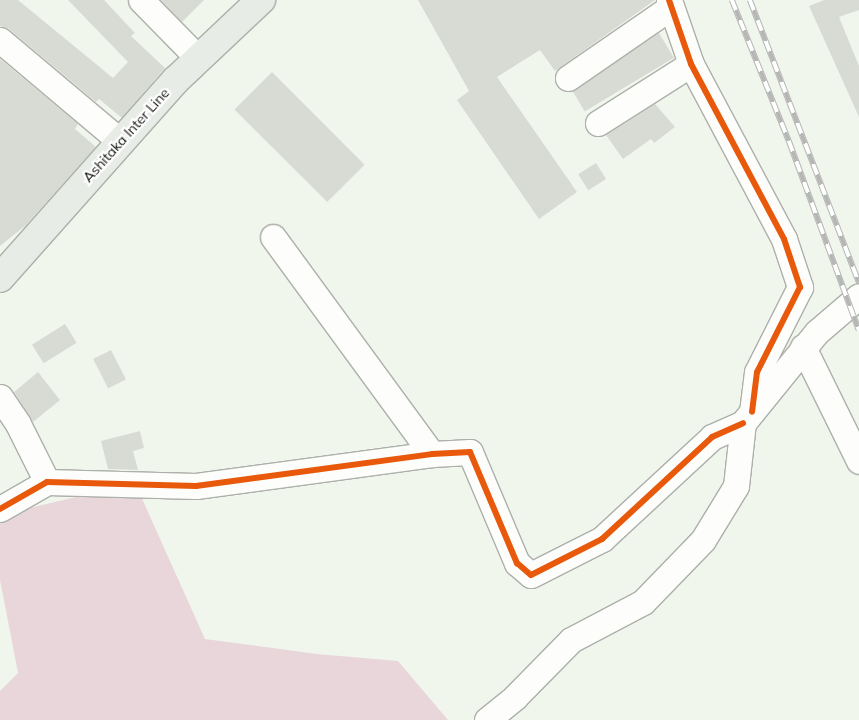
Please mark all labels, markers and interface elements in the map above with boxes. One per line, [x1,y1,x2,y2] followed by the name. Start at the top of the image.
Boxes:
[79,84,173,186] street label: Ashitaka Inter Line

